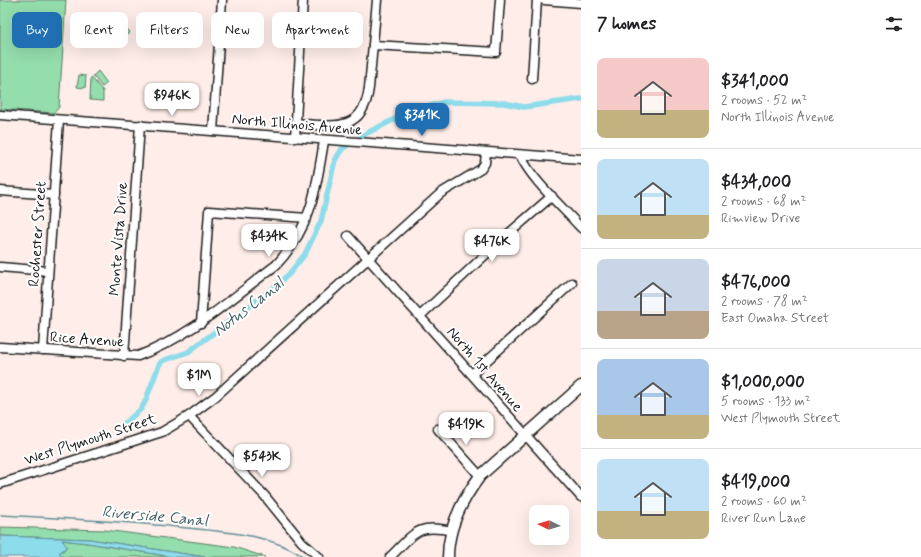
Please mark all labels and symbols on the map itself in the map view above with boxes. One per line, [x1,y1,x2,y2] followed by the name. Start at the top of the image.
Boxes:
[144,83,200,117] pin: $946K
[394,103,450,137] pin: $341K
[231,109,363,141] street label: North Illinois Avenue
[24,180,52,287] street label: Rochester Street
[105,181,133,297] street label: Monte Vista Drive
[241,224,297,258] pin: $434K
[464,229,520,263] pin: $476K
[209,272,289,341] water label: Notus Canal
[442,323,527,417] street label: North 1st Avenue
[49,327,125,353] street label: Rice Avenue
[180,363,218,397] pin: $1M
[22,409,159,471] street label: West Plymouth Street
[438,412,494,446] pin: $419K
[234,444,290,478] pin: $543K
[101,501,211,532] water label: Riverside Canal
[529,505,569,545] north arrow

